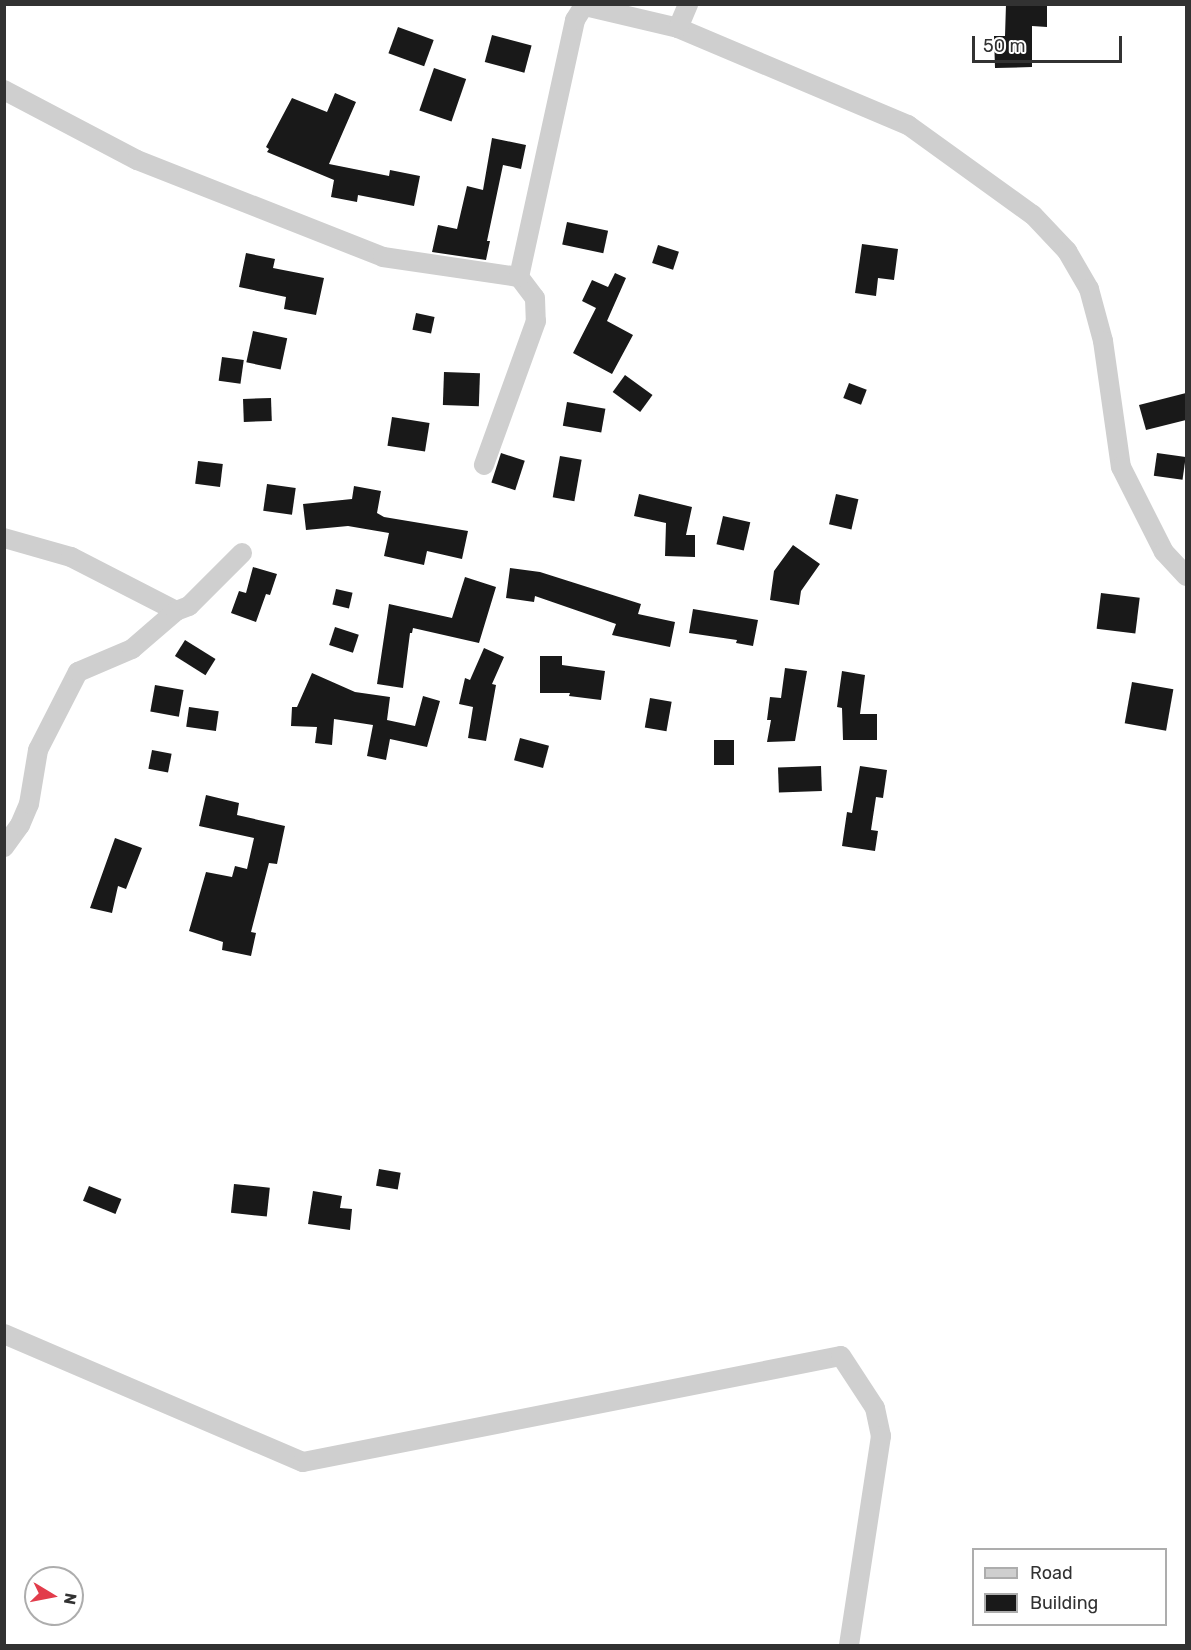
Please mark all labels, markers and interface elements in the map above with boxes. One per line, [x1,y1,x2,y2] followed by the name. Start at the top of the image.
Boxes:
[975,24,1125,62] scale bar
[983,35,1026,57] text: 50 m
[972,1548,1167,1626] legend
[1030,1562,1073,1584] text: Road
[24,1566,84,1626] north arrow
[60,1592,81,1606] text: N
[1030,1592,1098,1614] text: Building

